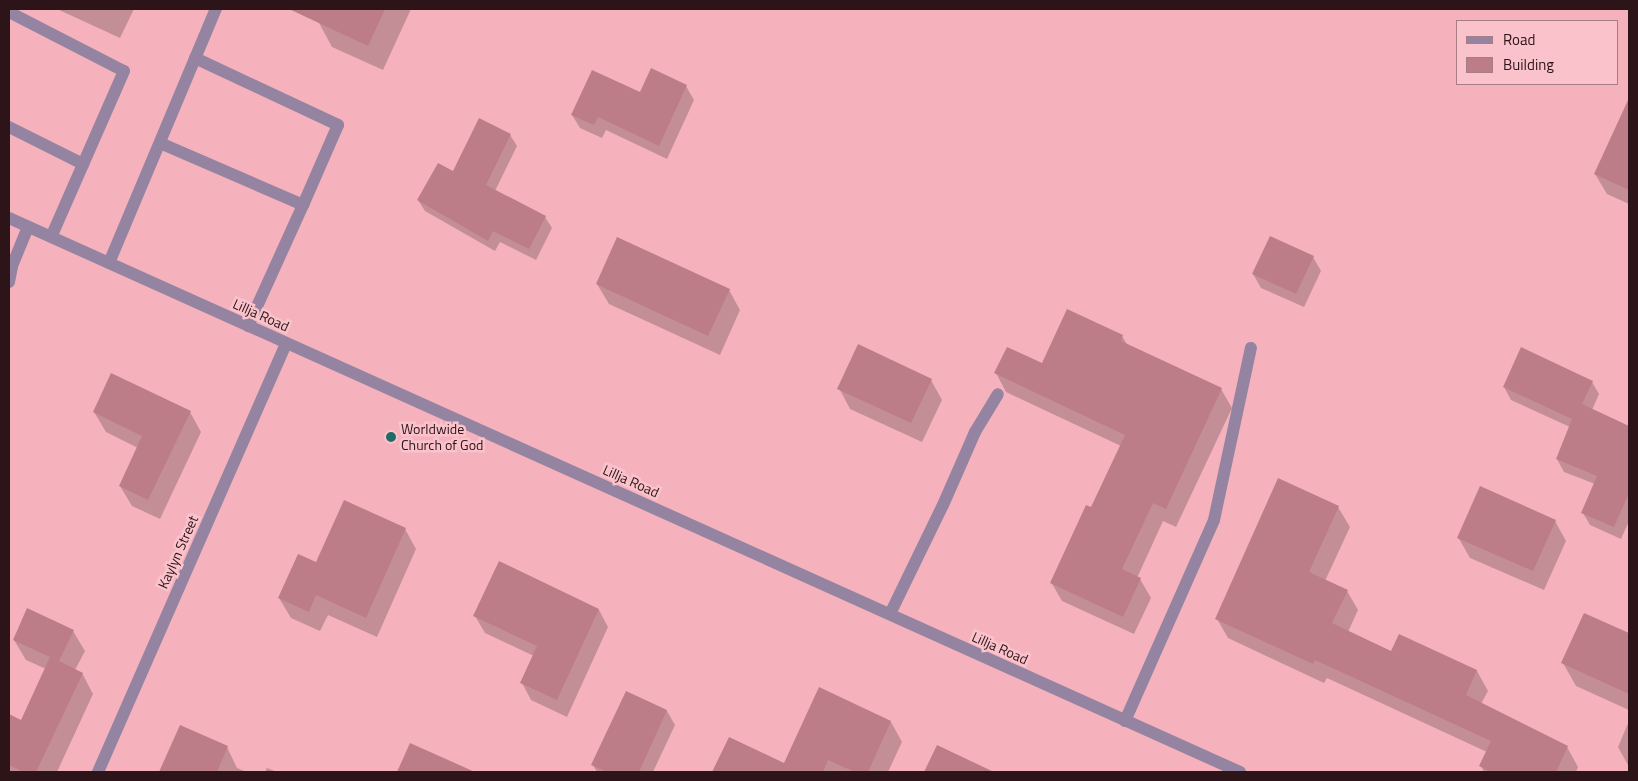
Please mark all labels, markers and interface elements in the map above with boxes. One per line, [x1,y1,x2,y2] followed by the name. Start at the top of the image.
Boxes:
[1456,20,1618,85] legend
[1503,28,1535,51] text: Road
[1503,53,1554,76] text: Building
[230,295,292,335] street label: Lillja Road
[401,421,484,454] place label: Worldwide Church of God
[385,431,397,443] marker: Worldwide Church of God
[600,461,662,501] street label: Lillja Road
[154,513,202,591] street label: Kaylyn Street
[969,628,1031,668] street label: Lillja Road

